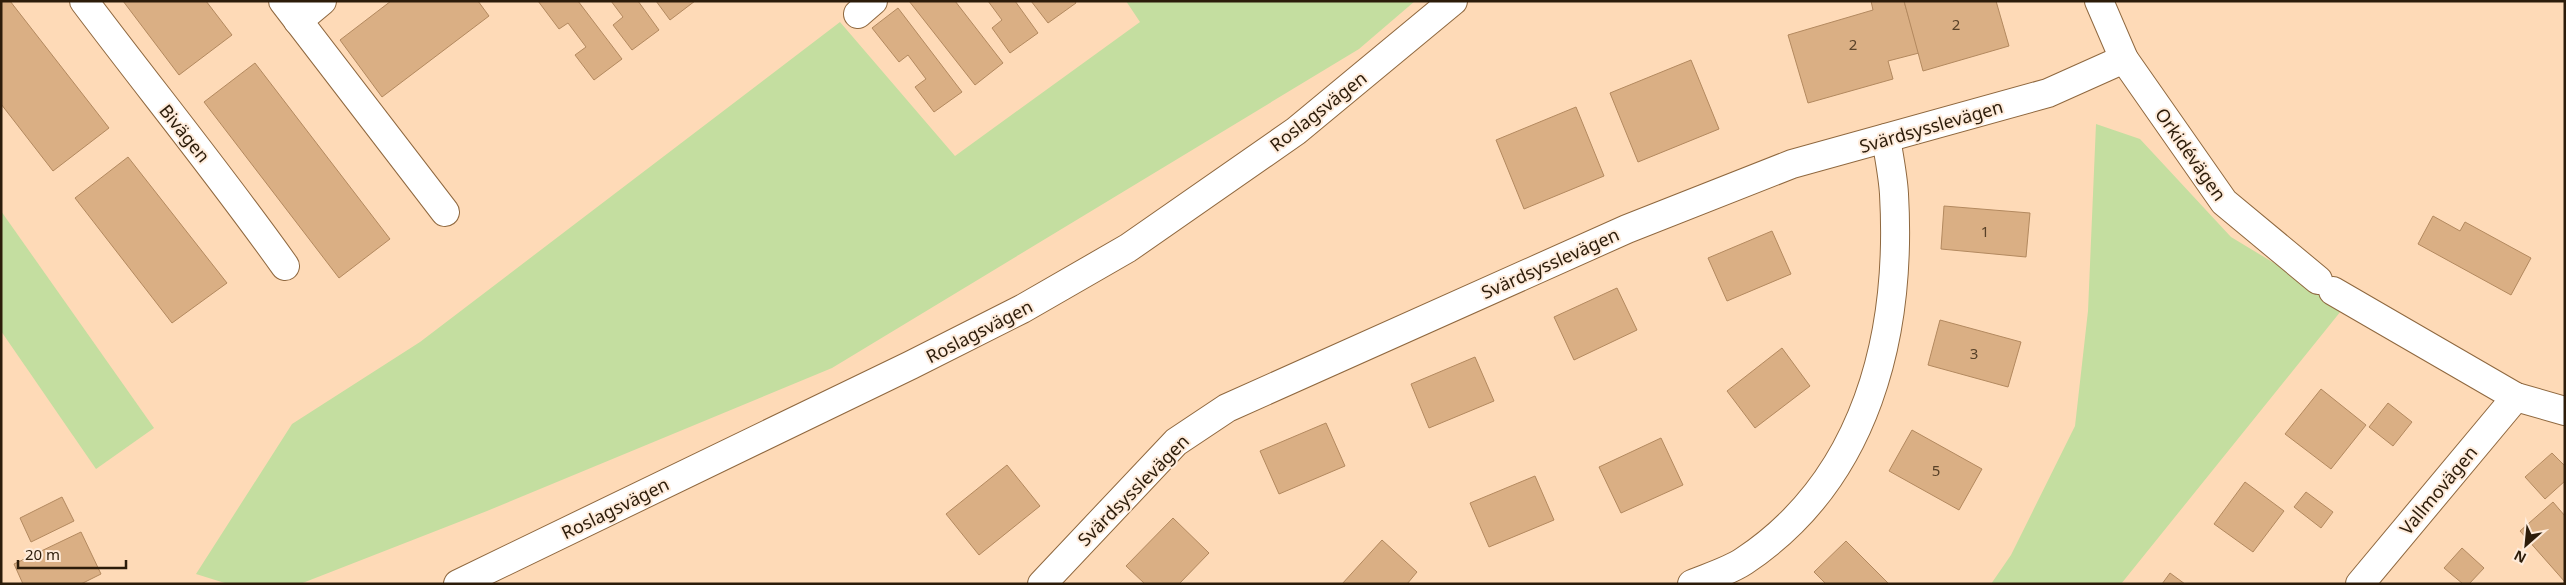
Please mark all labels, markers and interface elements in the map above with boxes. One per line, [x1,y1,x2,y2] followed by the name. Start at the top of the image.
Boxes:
[1952,14,1960,34] house number: 2
[1849,34,1857,54] house number: 2
[1265,66,1371,156] street label: Roslagsvägen
[1856,94,2006,158] street label: Svärdsysslevägen
[154,99,216,167] street label: Bivägen
[2150,103,2232,205] street label: Orkidévägen
[1981,221,1989,241] house number: 1
[1477,222,1623,304] street label: Svärdsysslevägen
[922,294,1036,368] street label: Roslagsvägen
[1970,343,1978,363] house number: 3
[1072,429,1194,551] street label: Svärdsysslevägen
[2394,441,2482,539] street label: Vallmovägen
[1932,460,1940,480] house number: 5
[557,472,673,544] street label: Roslagsvägen
[2501,520,2551,570] north arrow
[18,538,125,570] scale bar
[25,544,60,564] text: 20 m
[2510,546,2529,568] text: N

